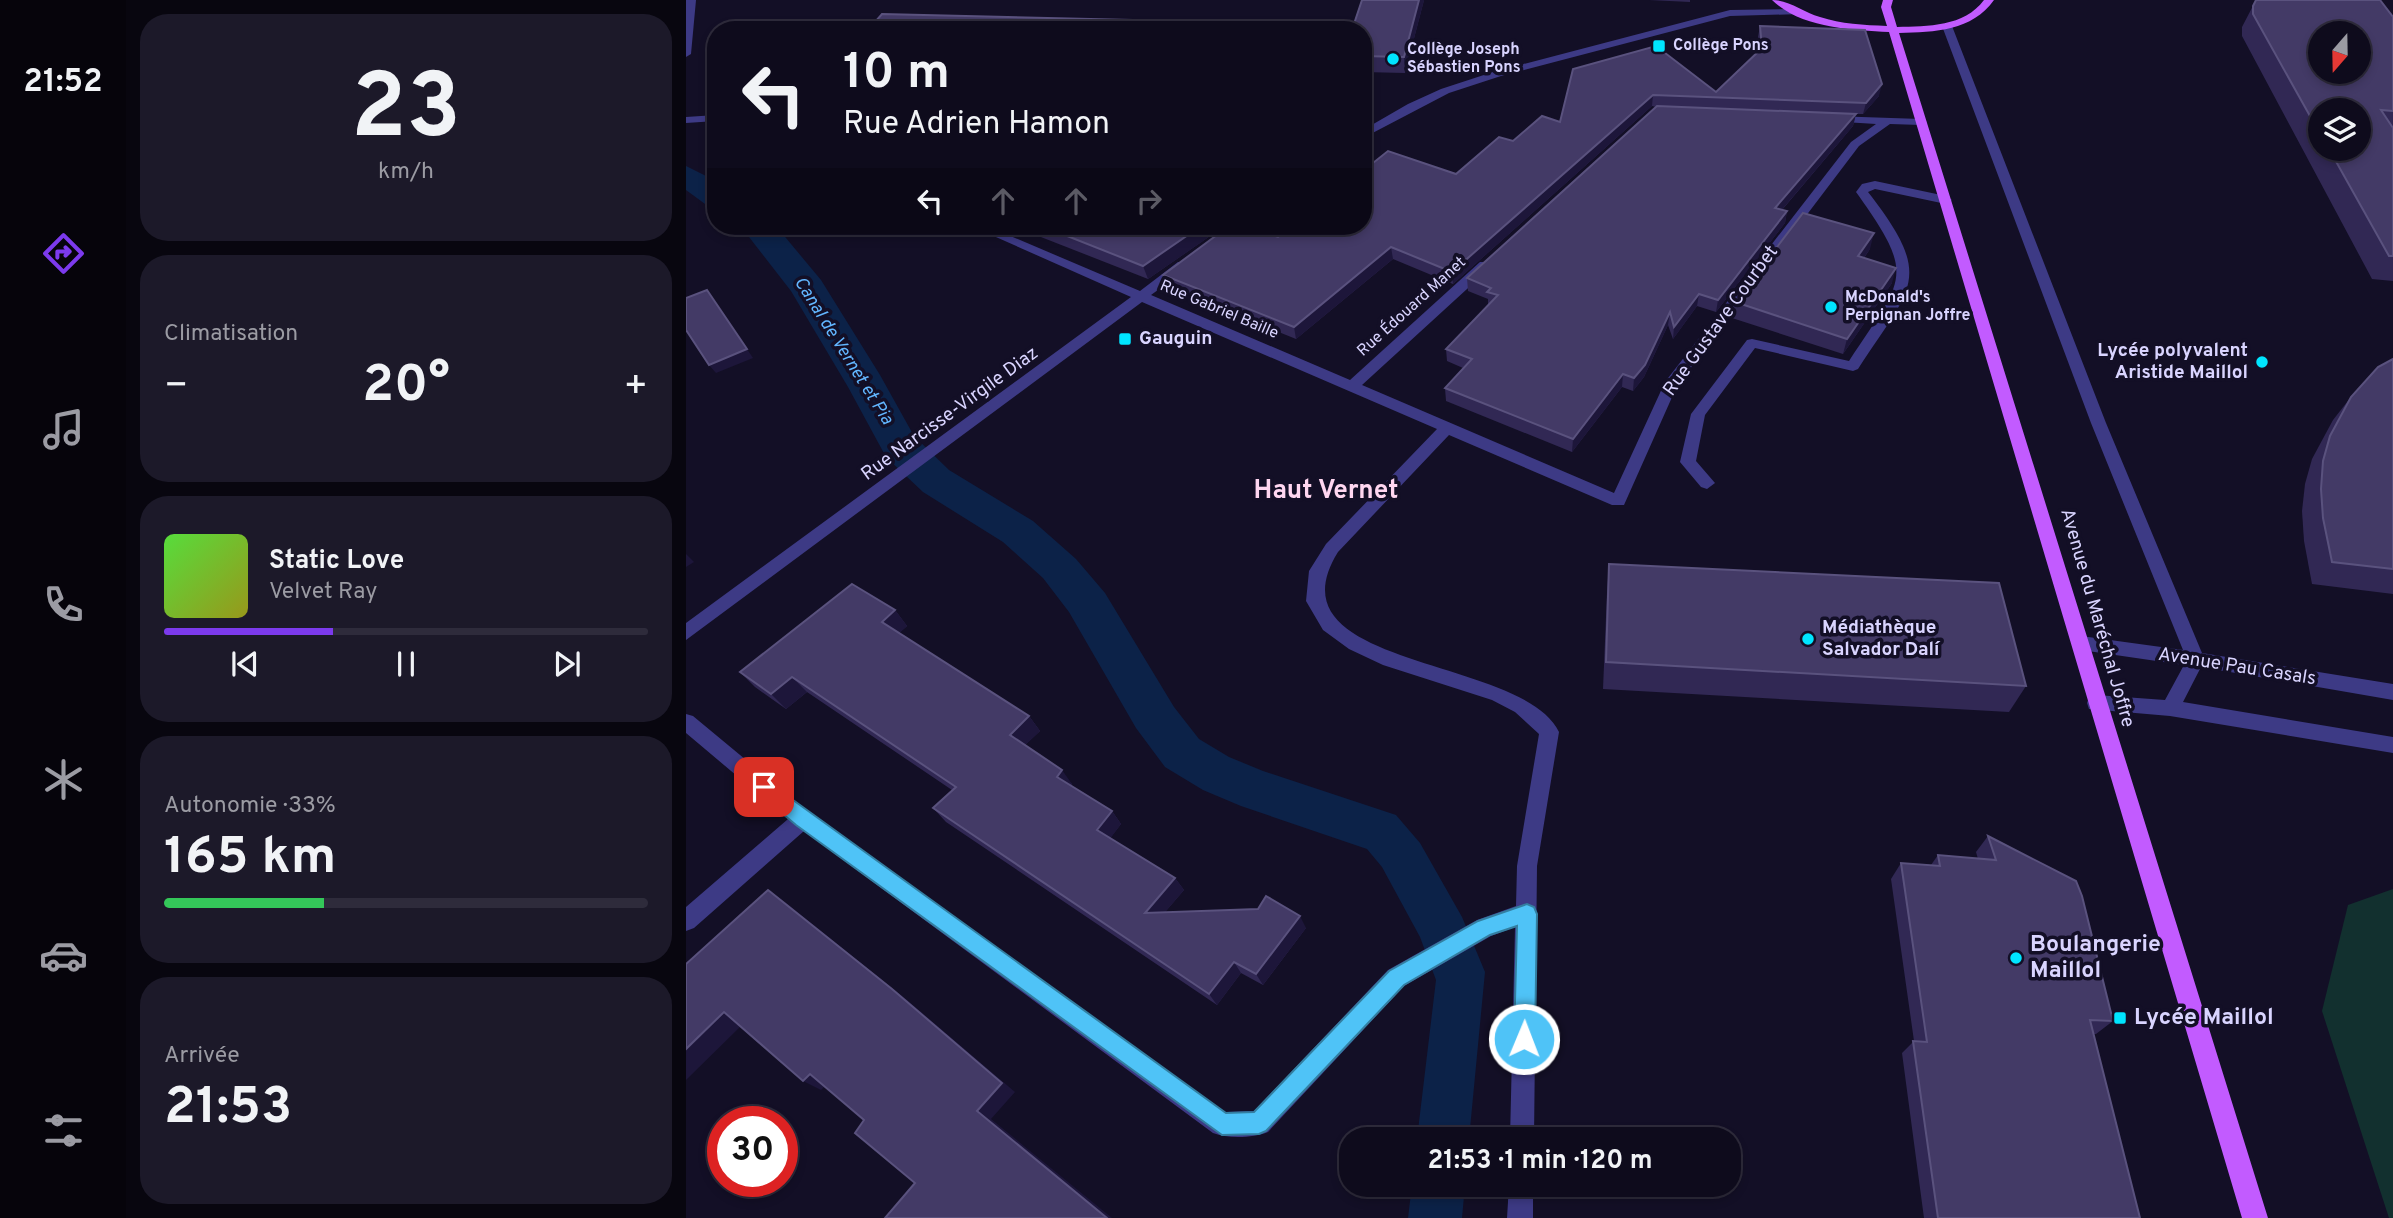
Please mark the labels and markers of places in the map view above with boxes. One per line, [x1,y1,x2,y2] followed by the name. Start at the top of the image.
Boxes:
[1673,36,1769,56] place label: Collège Pons
[1651,38,1667,54] marker: Collège Pons
[1407,40,1521,78] place label: Collège Joseph Sébastien Pons
[1385,51,1401,67] marker: Collège Joseph Sébastien Pons
[1845,288,1970,326] place label: McDonald's Perpignan Joffre
[1823,299,1839,315] marker: McDonald's Perpignan Joffre
[1139,327,1212,351] place label: Gauguin
[1117,331,1133,347] marker: Gauguin
[2097,339,2248,385] place label: Lycée polyvalent Aristide Maillol
[2254,354,2270,370] marker: Lycée polyvalent Aristide Maillol
[1822,616,1941,662] place label: Médiathèque Salvador Dalí
[1800,631,1816,647] marker: Médiathèque Salvador Dalí
[734,757,794,817] pin
[2030,931,2161,986] place label: Boulangerie Maillol
[2008,950,2024,966] marker: Boulangerie Maillol
[2134,1004,2274,1033] place label: Lycée Maillol
[2112,1010,2128,1026] marker: Lycée Maillol

